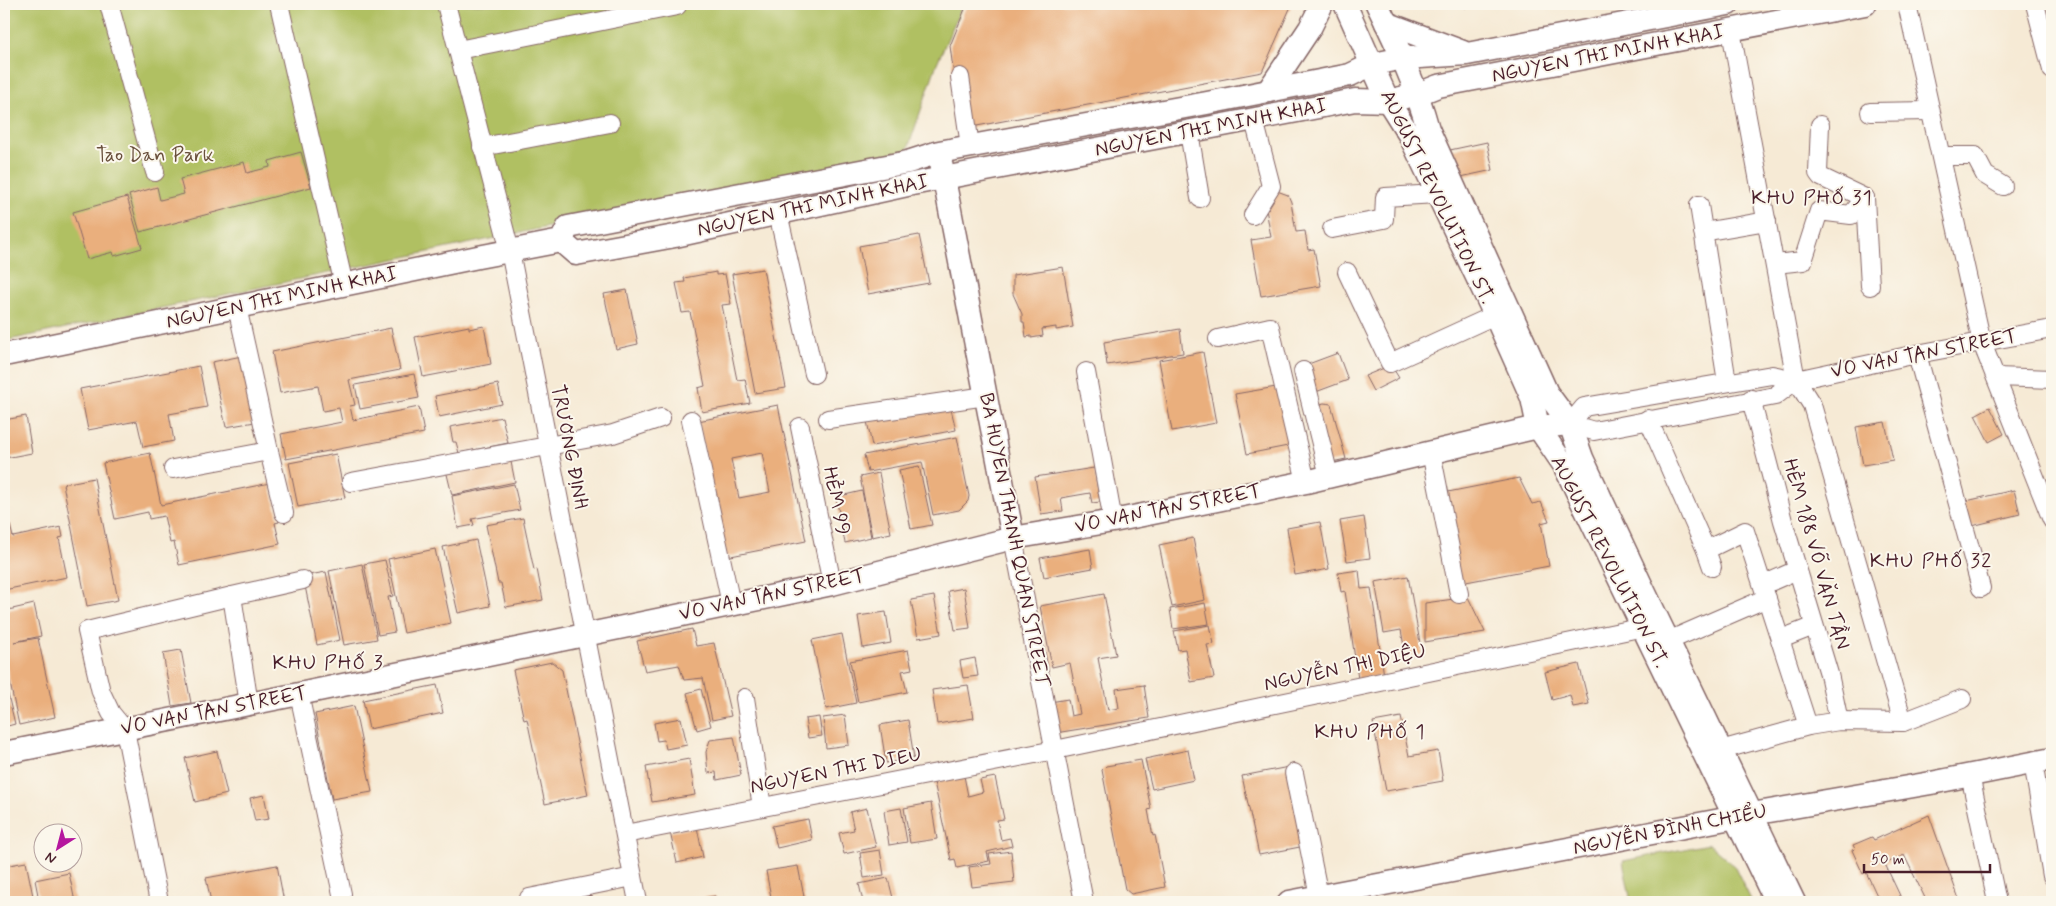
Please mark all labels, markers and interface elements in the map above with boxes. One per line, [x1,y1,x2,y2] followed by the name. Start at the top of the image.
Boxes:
[1489,18,1727,90] street label: NGUYEN THI MINH KHAI
[1373,86,1501,308] street label: AUGUST REVOLUTION ST.
[1092,92,1330,164] street label: NGUYEN THI MINH KHAI
[96,142,214,169] park label: Tao Dan Park
[695,168,932,244] street label: NGUYEN THI MINH KHAI
[1751,184,1873,212] district label: KHU PHỐ 31
[164,260,401,336] street label: NGUYEN THI MINH KHAI
[1828,323,2020,385] street label: VO VAN TAN STREET
[544,382,594,512] street label: TRƯƠNG ĐỊNH
[972,391,1056,691] street label: BA HUYEN THANH QUAN STREET
[1544,451,1674,673] street label: AUGUST REVOLUTION ST.
[1776,455,1856,653] street label: HẺM 188 VÕ VĂN TẦN
[816,464,856,538] street label: HẺM 99
[1072,478,1264,540] street label: VO VAN TAN STREET
[1870,547,1992,575] district label: KHU PHỐ 32
[676,562,868,628] street label: VO VAN TAN STREET
[1261,637,1429,698] street label: NGUYỄN THỊ DIỆU
[272,649,384,677] district label: KHU PHỐ 3
[118,680,310,742] street label: VO VAN TAN STREET
[1314,718,1426,746] district label: KHU PHỐ 1
[748,741,924,801] street label: NGUYEN THI DIEU
[1571,797,1769,862] street label: NGUYỄN ĐÌNH CHIỂU
[32,824,82,874] north arrow
[1864,841,1990,873] scale bar
[42,848,60,868] text: N
[1871,850,1905,870] text: 50 m

